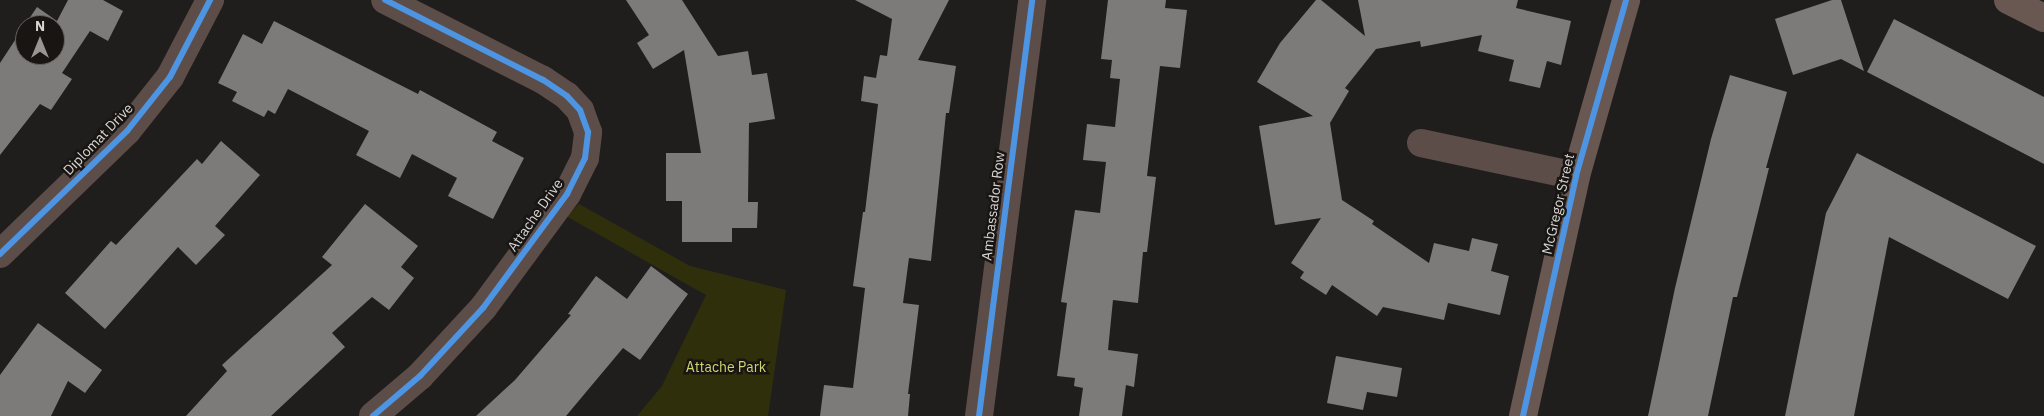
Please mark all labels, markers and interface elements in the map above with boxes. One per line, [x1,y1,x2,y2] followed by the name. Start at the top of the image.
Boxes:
[15,15,65,65] north arrow
[35,17,45,35] text: N
[60,100,136,178] street label: Diplomat Drive
[978,151,1008,261] street label: Ambassador Row
[1538,152,1578,256] street label: McGregor Street
[504,176,566,254] street label: Attache Drive
[686,359,766,375] park label: Attache Park

